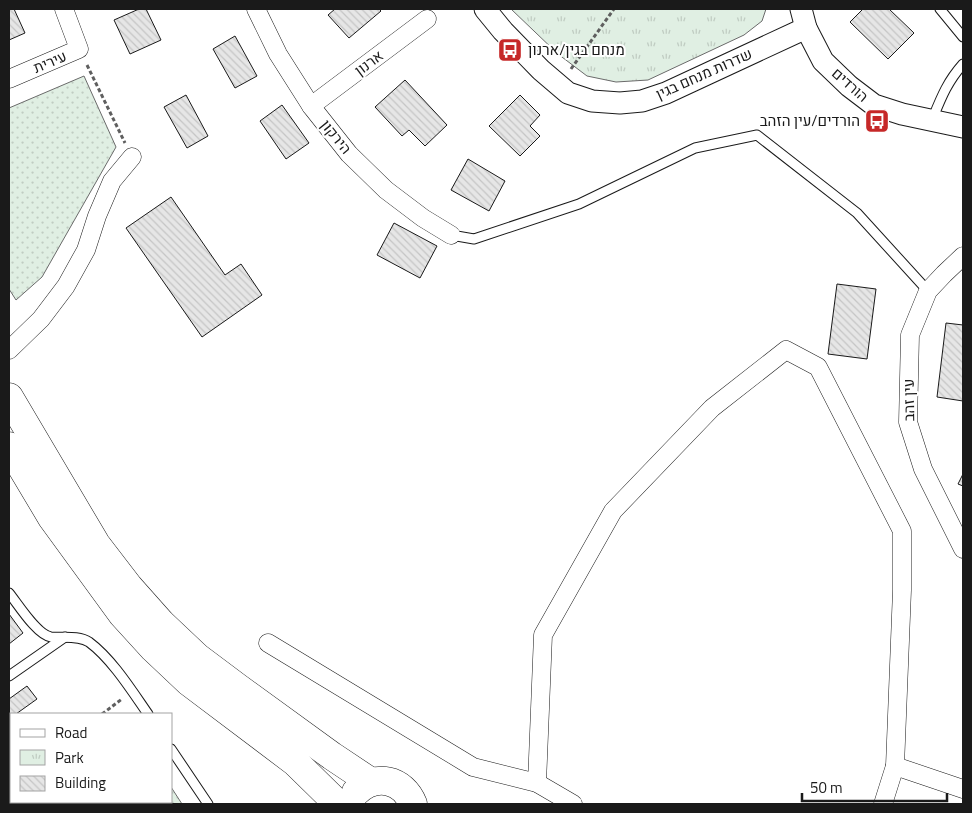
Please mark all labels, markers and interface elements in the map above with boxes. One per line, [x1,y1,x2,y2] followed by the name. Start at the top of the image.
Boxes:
[497,37,523,63] bus stop icon: מנחם בגין/ארנון
[528,38,625,61] place label: מנחם בגין/ארנון
[652,42,756,105] street label: שדרות מנחם בגין
[29,44,70,79] street label: עירית
[349,44,388,81] street label: ארנון
[827,62,874,107] street label: הורדים
[864,108,890,134] bus stop icon: הורדים/עין הזהב
[760,109,860,132] place label: הורדים/עין הזהב
[315,114,358,159] street label: הירקון
[897,378,920,422] street label: עין זהב
[10,713,172,803] legend
[55,721,87,744] text: Road
[55,746,84,769] text: Park
[802,770,947,802] scale bar
[55,771,106,794] text: Building
[810,776,843,799] text: 50 m

